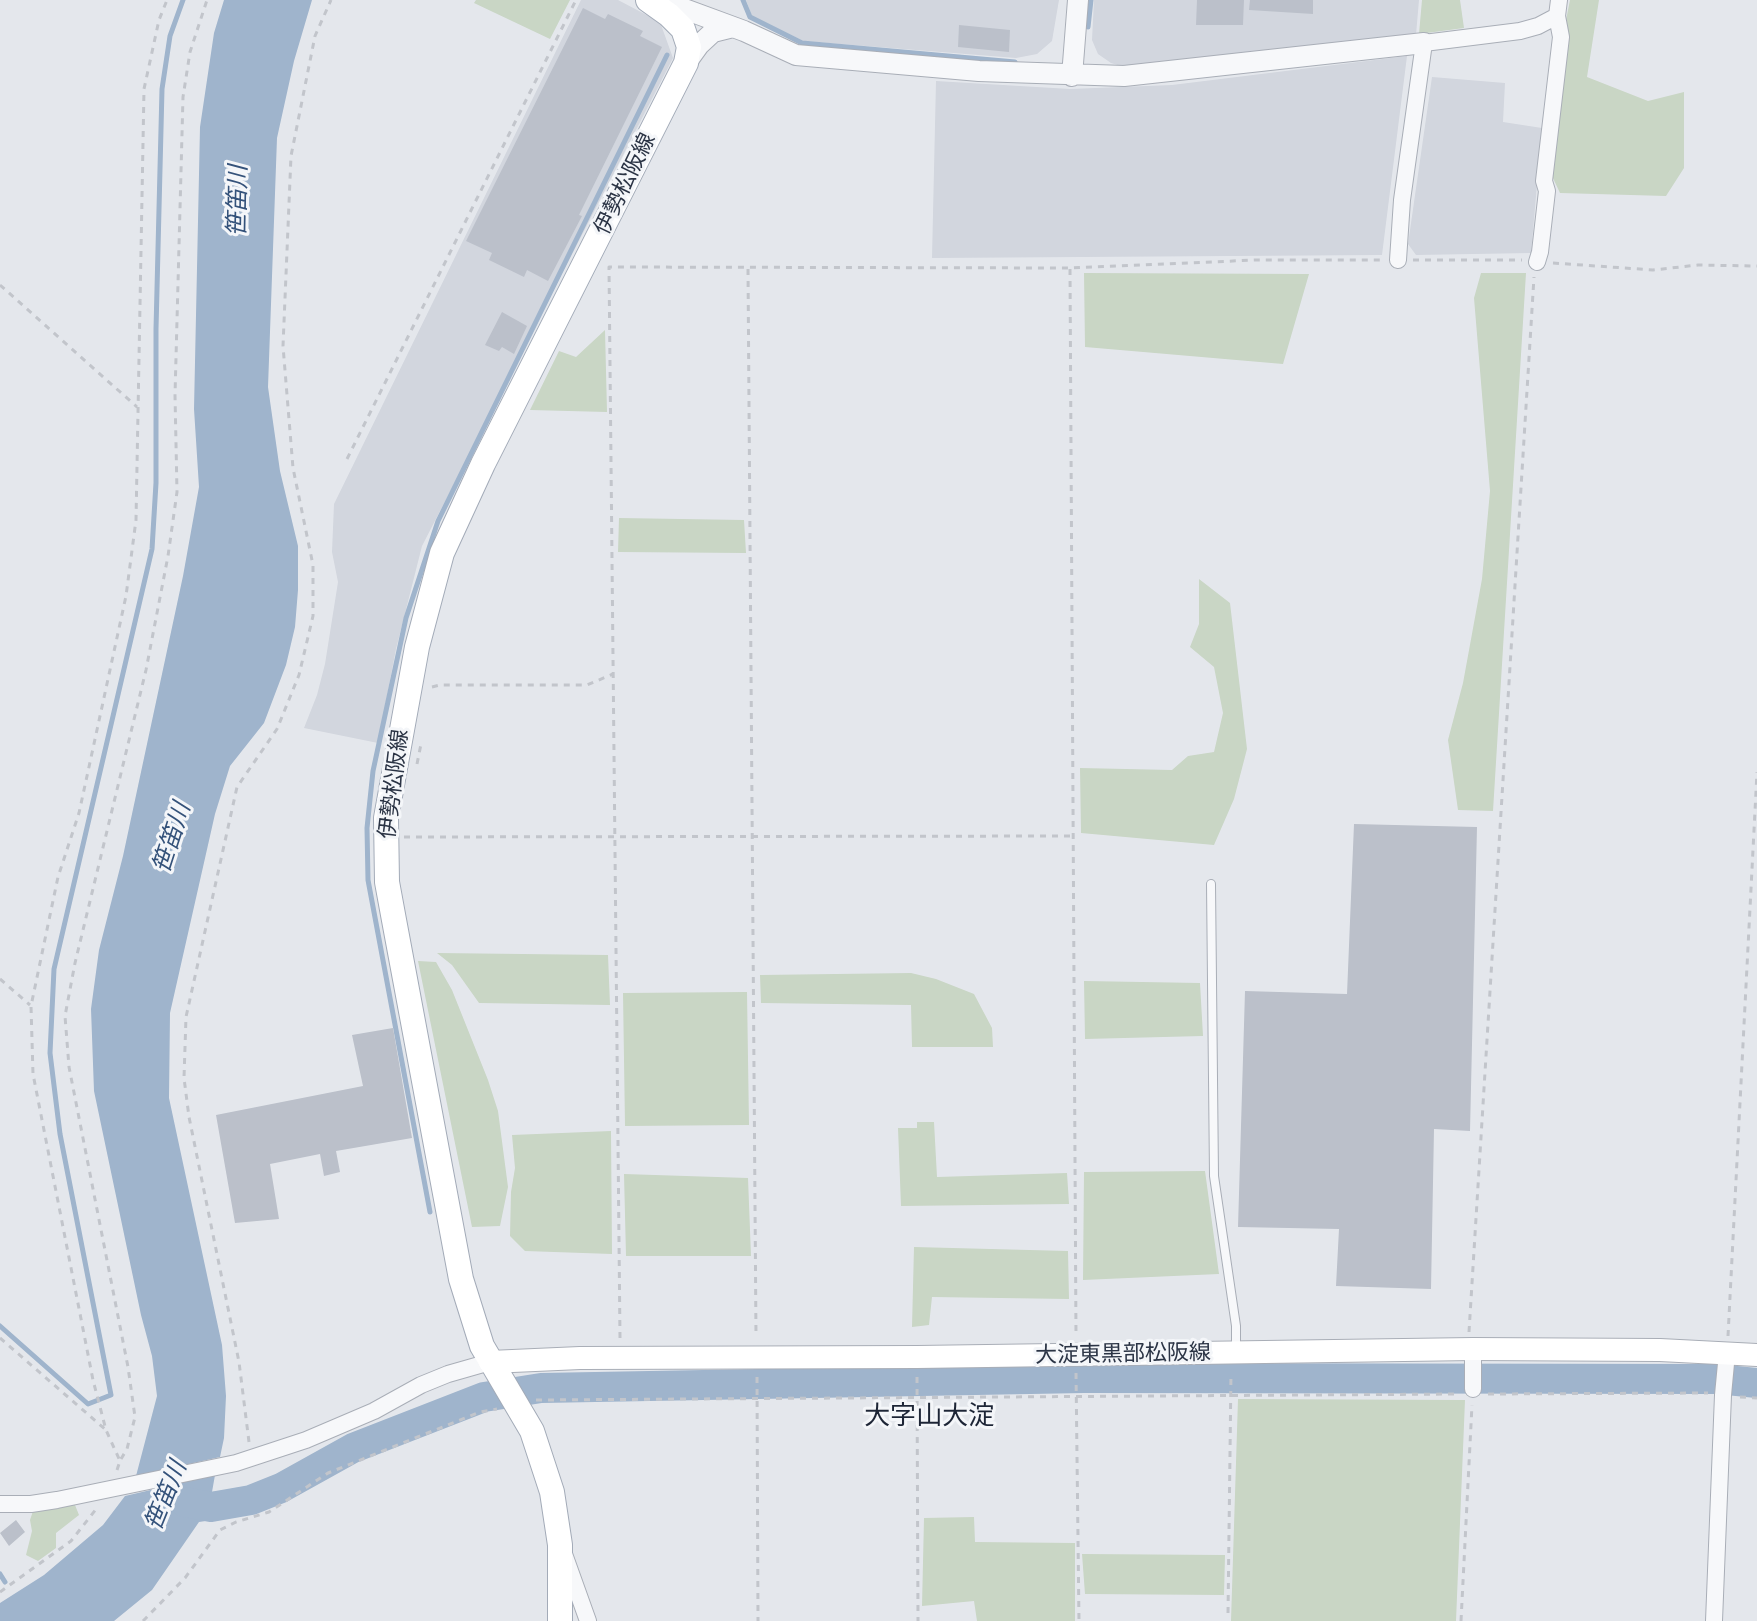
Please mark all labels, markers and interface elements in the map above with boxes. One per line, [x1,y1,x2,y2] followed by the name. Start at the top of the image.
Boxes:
[589,129,661,239] street label: 伊勢松阪線
[223,165,253,237] water label: 笹笛川
[374,728,414,840] street label: 伊勢松阪線
[147,799,197,877] water label: 笹笛川
[1035,1339,1211,1369] street label: 大淀東黒部松阪線
[864,1400,994,1432] district label: 大字山大淀
[139,1457,193,1535] water label: 笹笛川

